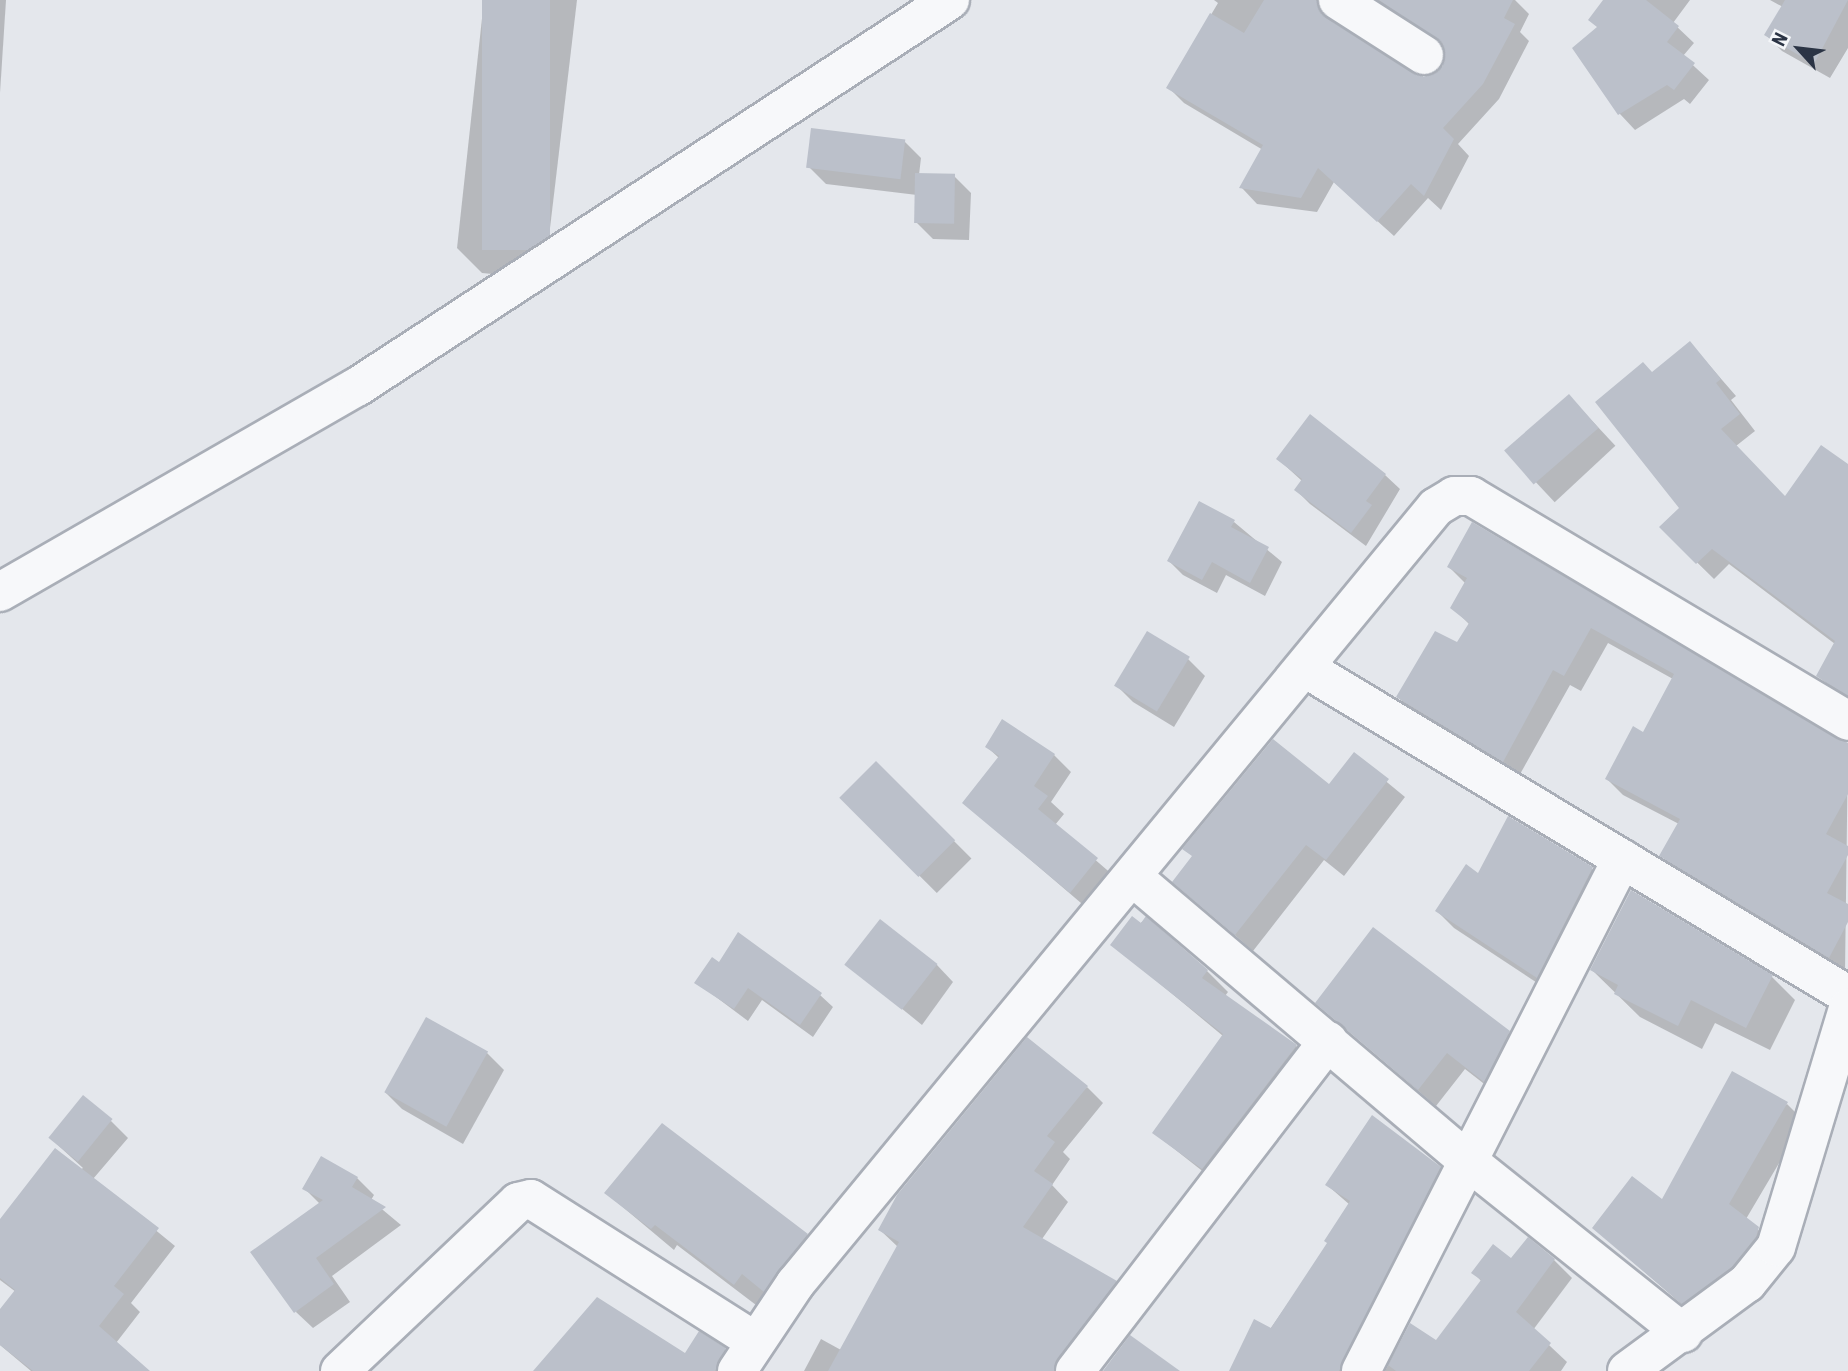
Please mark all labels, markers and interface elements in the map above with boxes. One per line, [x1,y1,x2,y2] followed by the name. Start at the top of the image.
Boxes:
[1764,14,1834,84] north arrow
[1767,29,1793,50] text: N

